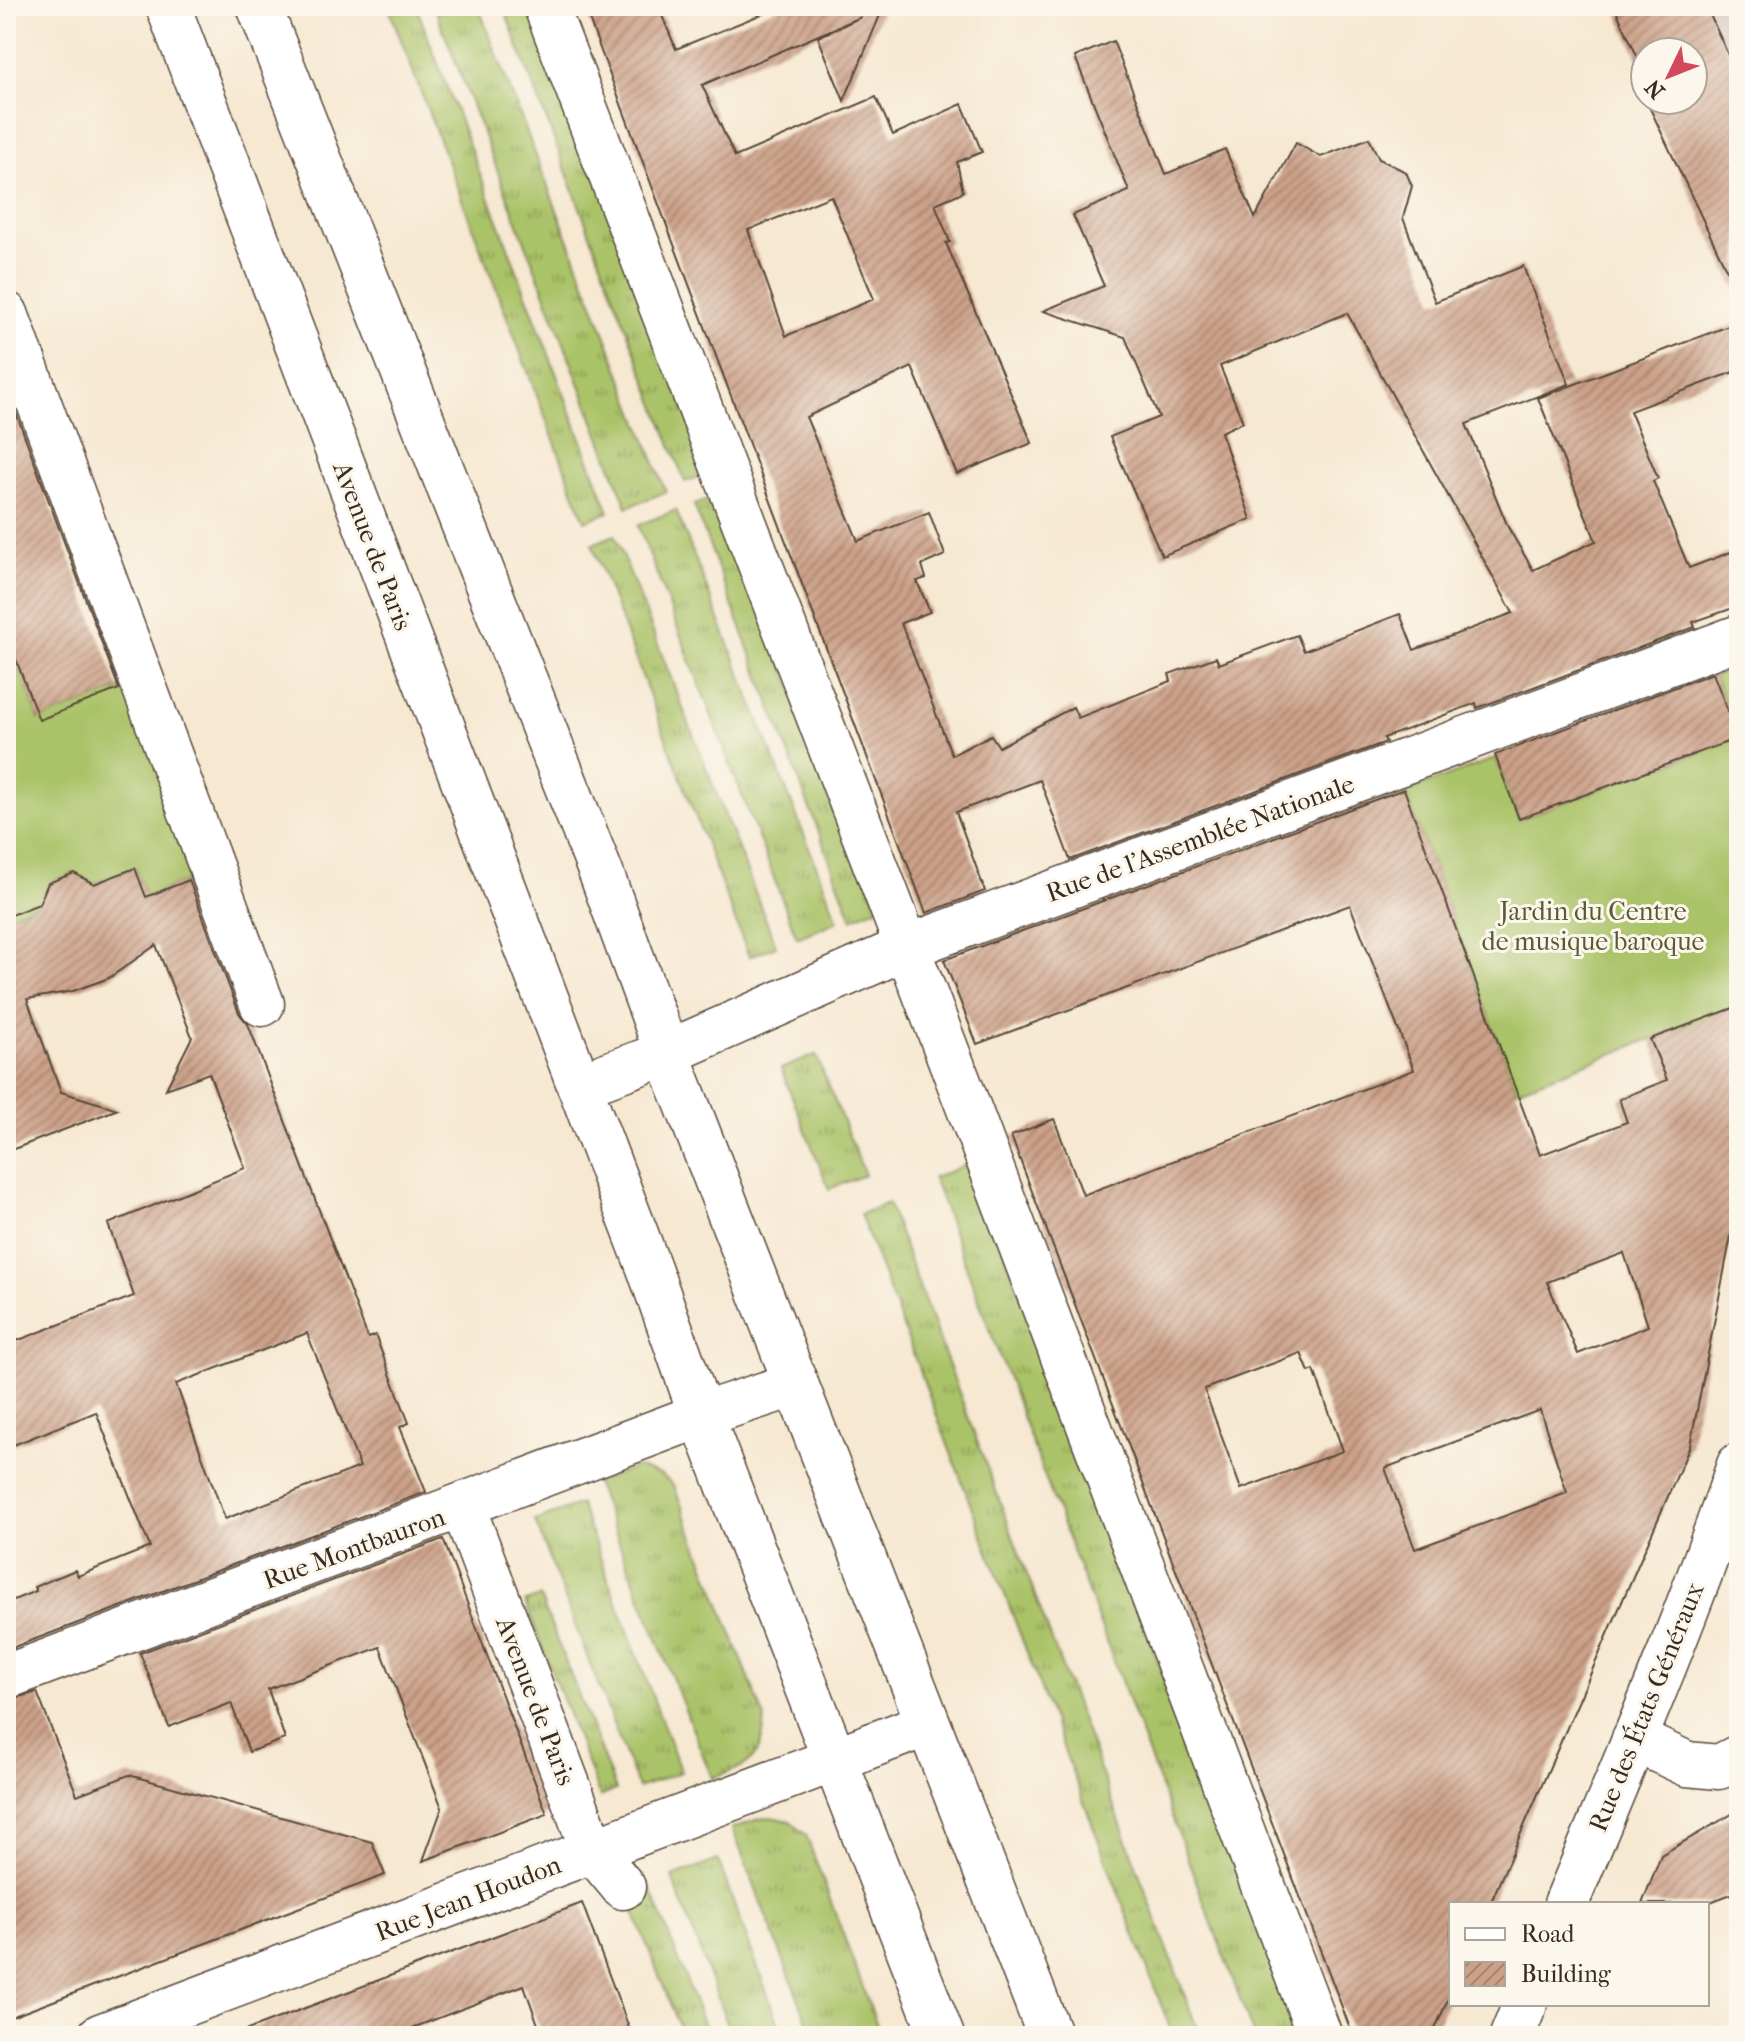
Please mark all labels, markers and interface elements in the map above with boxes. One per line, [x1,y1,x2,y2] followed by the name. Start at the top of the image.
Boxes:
[1629,36,1709,116] north arrow
[1640,74,1670,104] text: N
[326,457,419,635] street label: Avenue de Paris
[1042,768,1359,909] street label: Rue de l'Assemblée Nationale
[1482,896,1705,957] park label: Jardin du Centre de musique baroque
[259,1501,449,1596] street label: Rue Montbauron
[1581,1577,1711,1836] street label: Rue des États Généraux
[489,1612,582,1790] street label: Avenue de Paris
[371,1849,565,1948] street label: Rue Jean Houdon
[1449,1902,1709,2006] legend
[1521,1920,1575,1948] text: Road
[1521,1960,1612,1988] text: Building

